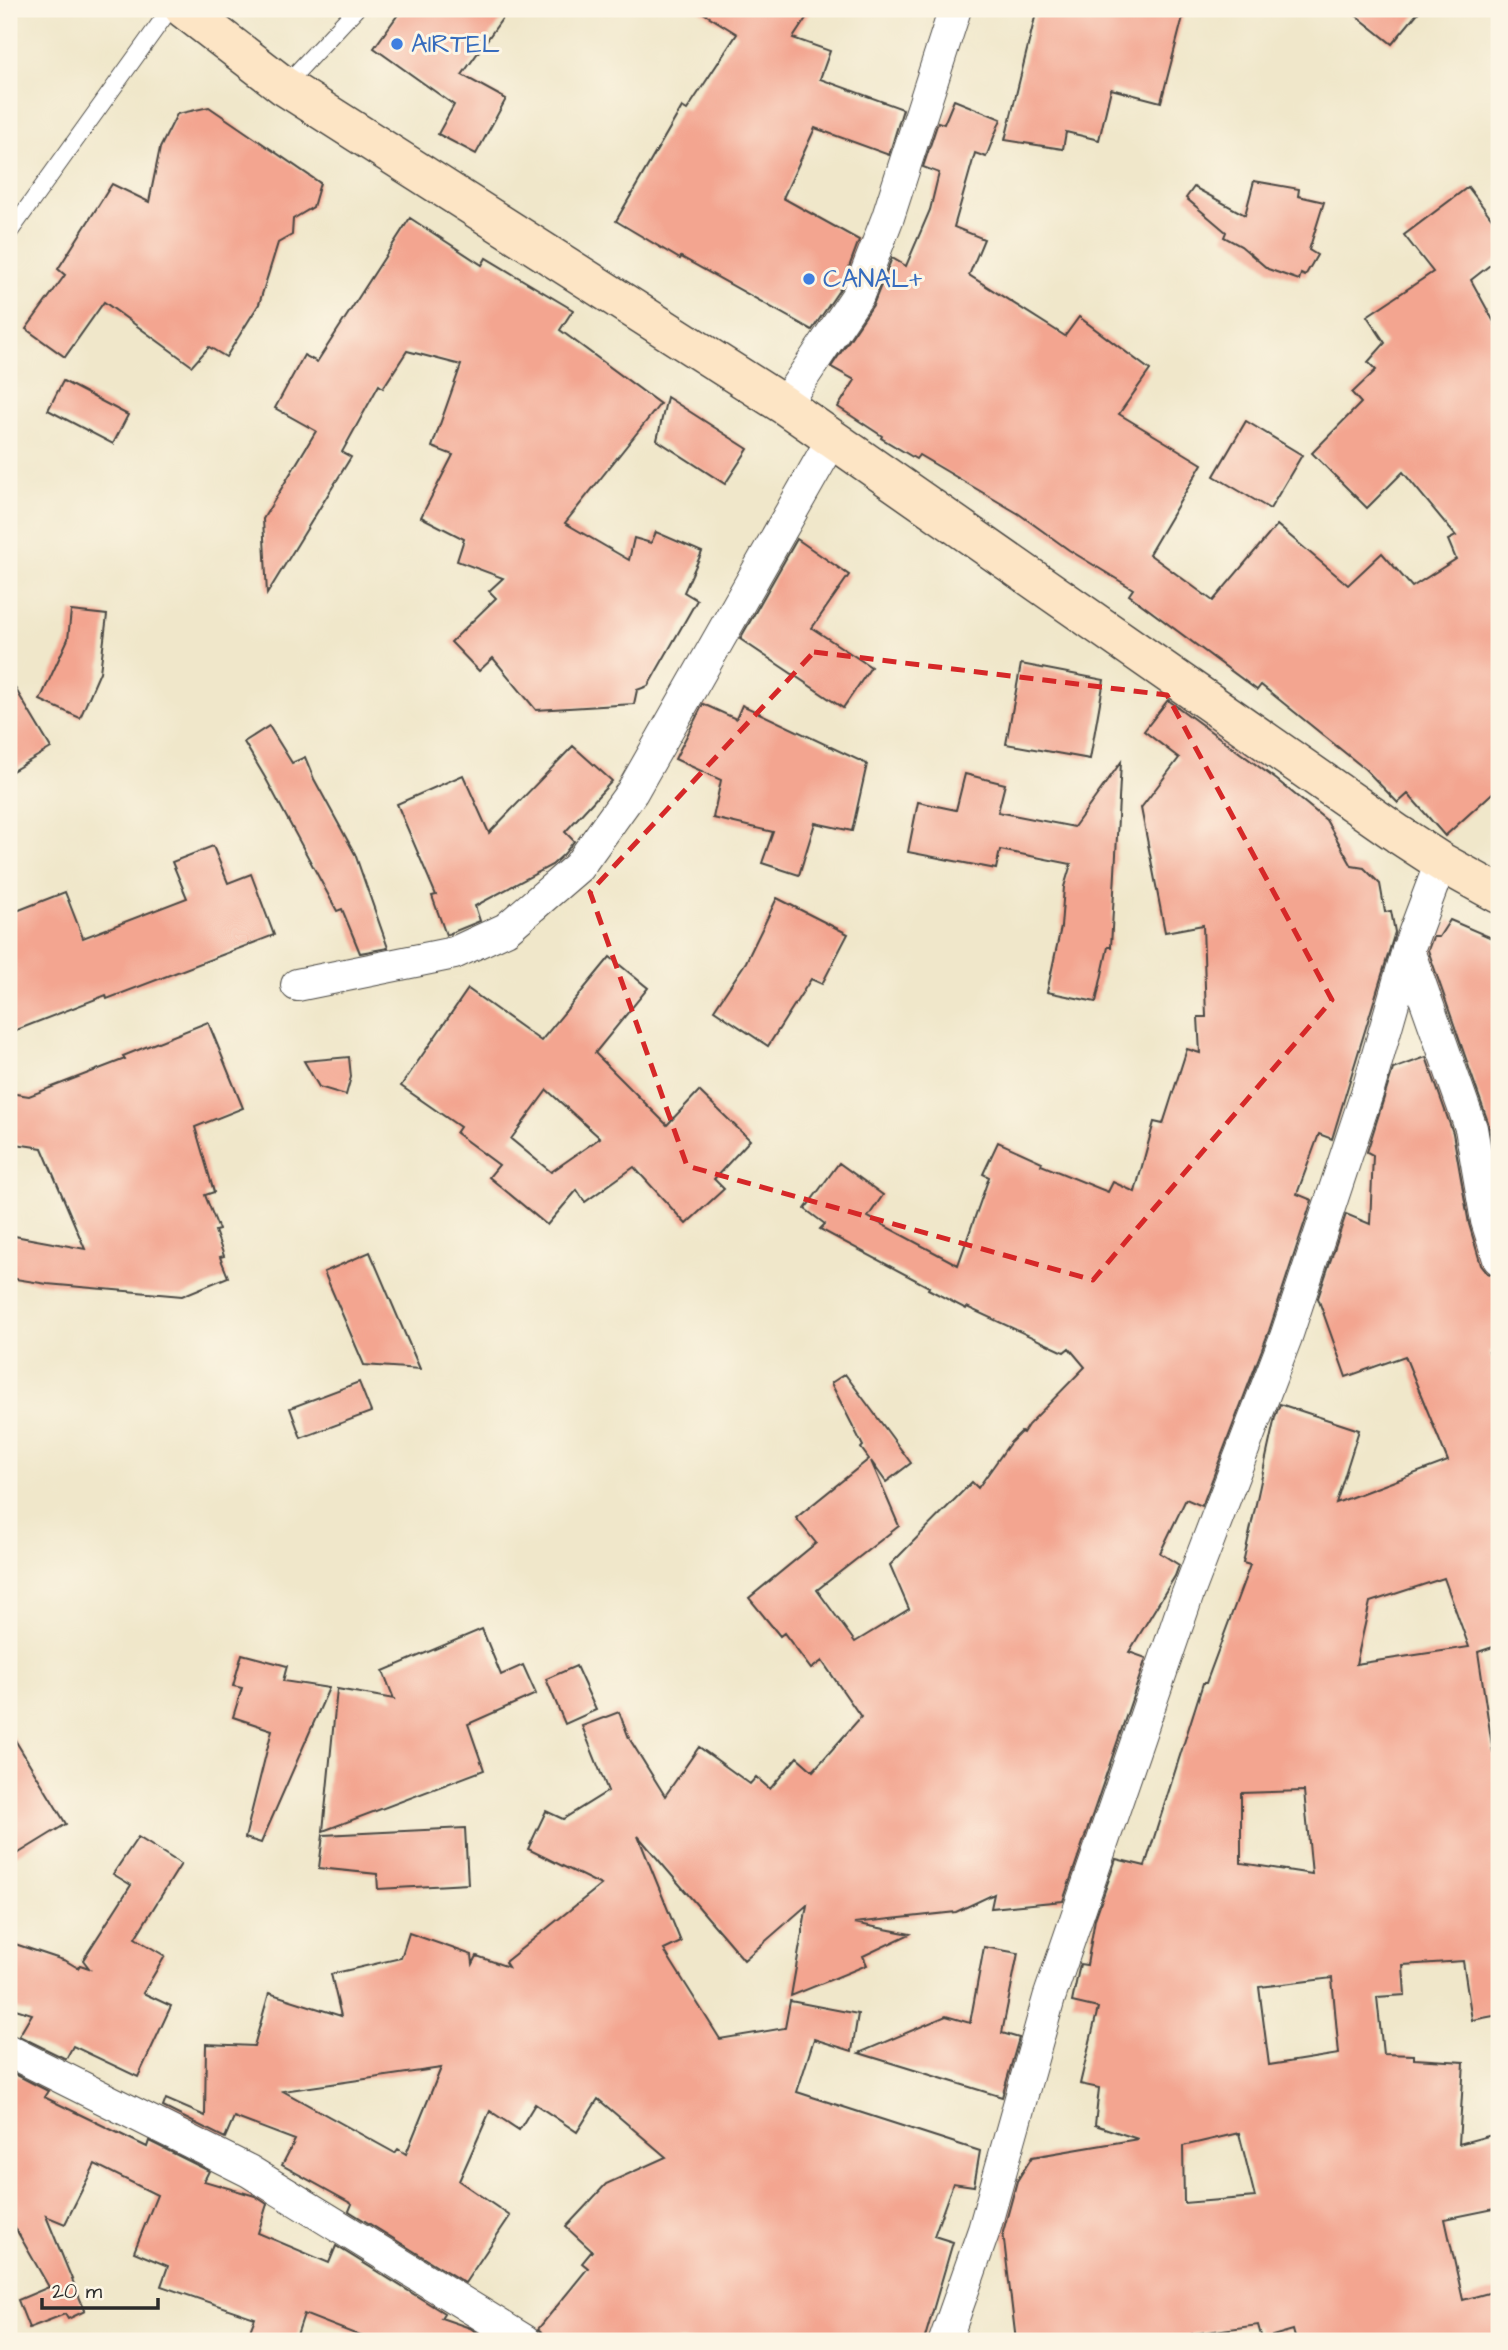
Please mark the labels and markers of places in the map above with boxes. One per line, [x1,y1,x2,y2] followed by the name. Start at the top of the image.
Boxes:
[411,26,500,62] place label: AIRTEL
[389,36,405,52] marker: AIRTEL
[823,261,923,297] place label: CANAL+
[801,271,817,287] marker: CANAL+

